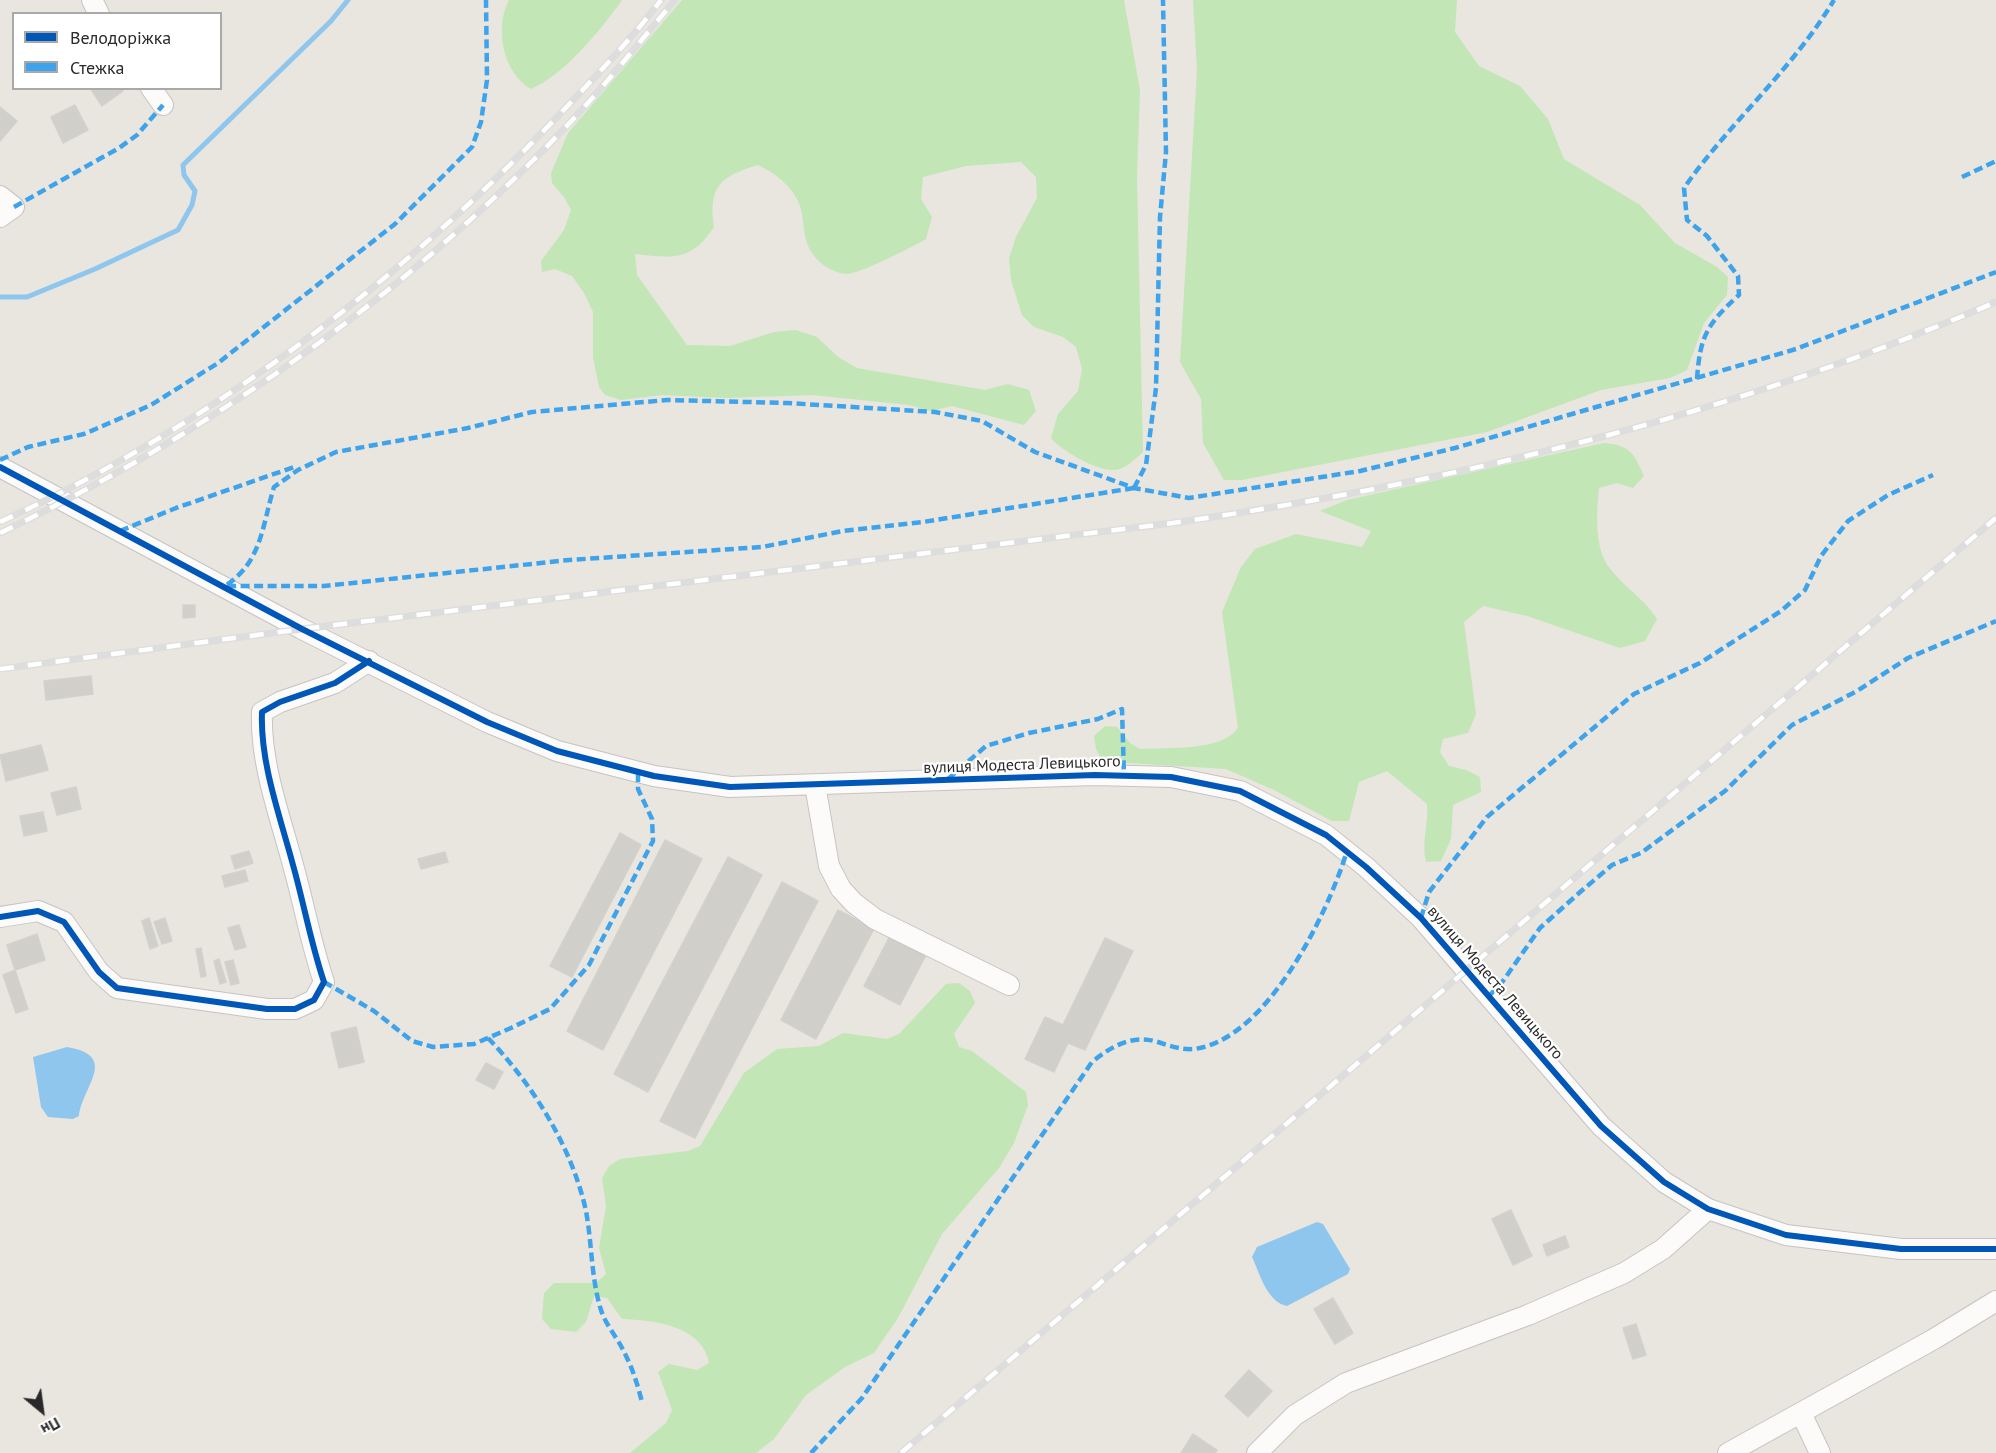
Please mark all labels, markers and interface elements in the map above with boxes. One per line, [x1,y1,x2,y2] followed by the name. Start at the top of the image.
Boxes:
[12,12,222,90] legend
[70,26,171,49] text: Велодоріжка
[70,56,124,79] text: Стежка
[923,752,1121,778] street label: вулиця Модеста Левицького
[1423,902,1567,1064] street label: вулиця Модеста Левицького
[12,1381,72,1441] north arrow
[38,1413,64,1440] text: Пн

